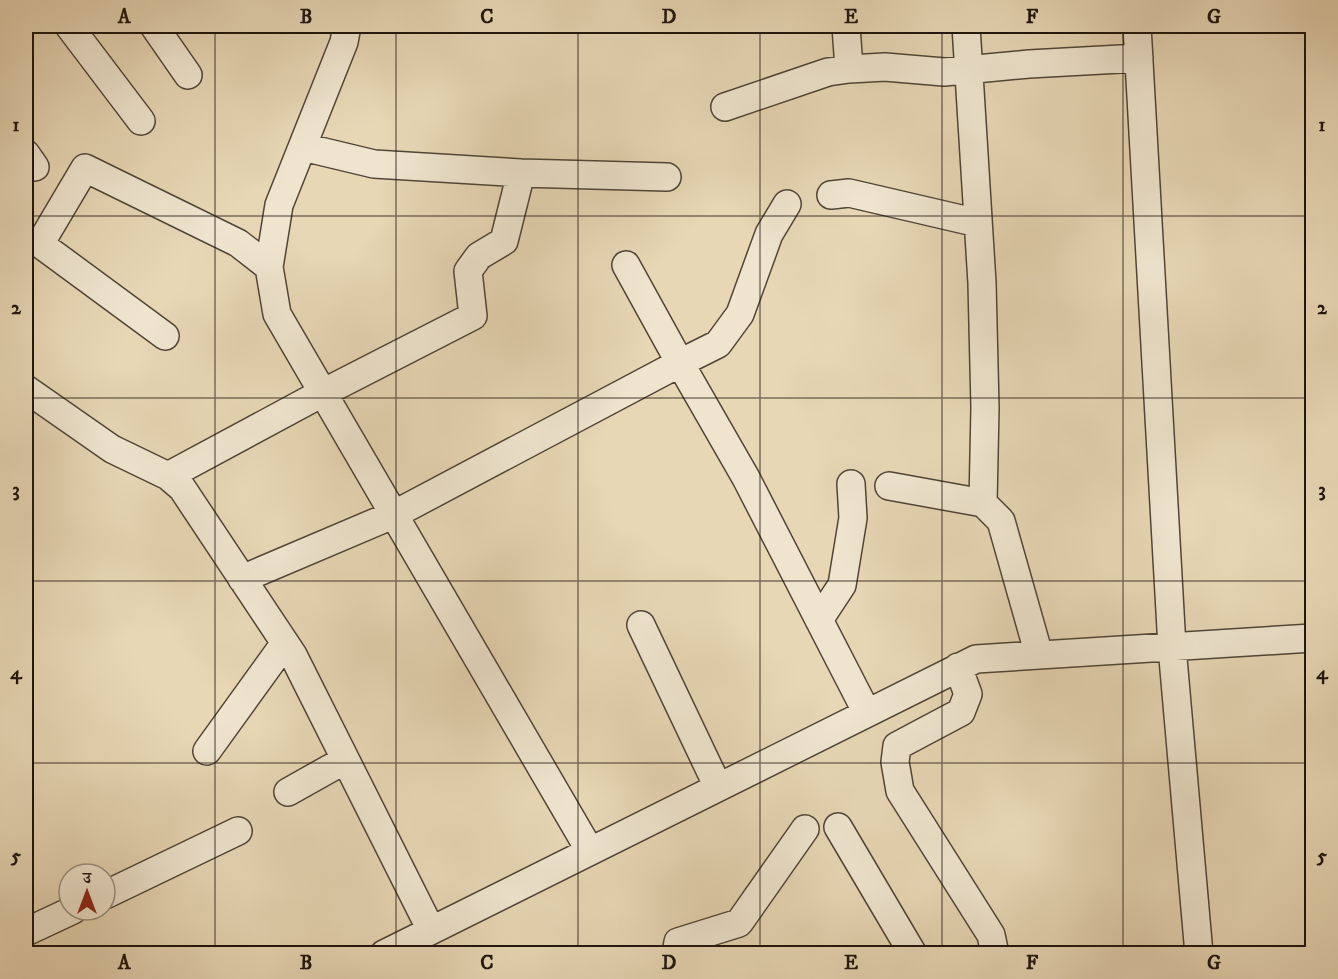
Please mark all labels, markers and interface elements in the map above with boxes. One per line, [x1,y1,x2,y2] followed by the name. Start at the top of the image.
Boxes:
[117,5,132,30] text: A
[300,5,312,30] text: B
[480,5,494,30] text: C
[662,5,677,30] text: D
[844,5,858,30] text: E
[1026,5,1039,30] text: F
[1207,5,1221,30] text: G
[12,113,20,138] text: 1
[1318,113,1326,138] text: 1
[11,296,22,321] text: 2
[1317,296,1328,321] text: 2
[12,478,20,503] text: 3
[1318,478,1326,503] text: 3
[10,661,23,686] text: 4
[1316,661,1329,686] text: 4
[10,844,21,869] text: 5
[1316,844,1327,869] text: 5
[57,862,117,922] north arrow
[82,868,93,888] text: उ
[117,951,132,976] text: A
[300,951,312,976] text: B
[480,951,494,976] text: C
[662,951,677,976] text: D
[844,951,858,976] text: E
[1026,951,1039,976] text: F
[1207,951,1221,976] text: G

